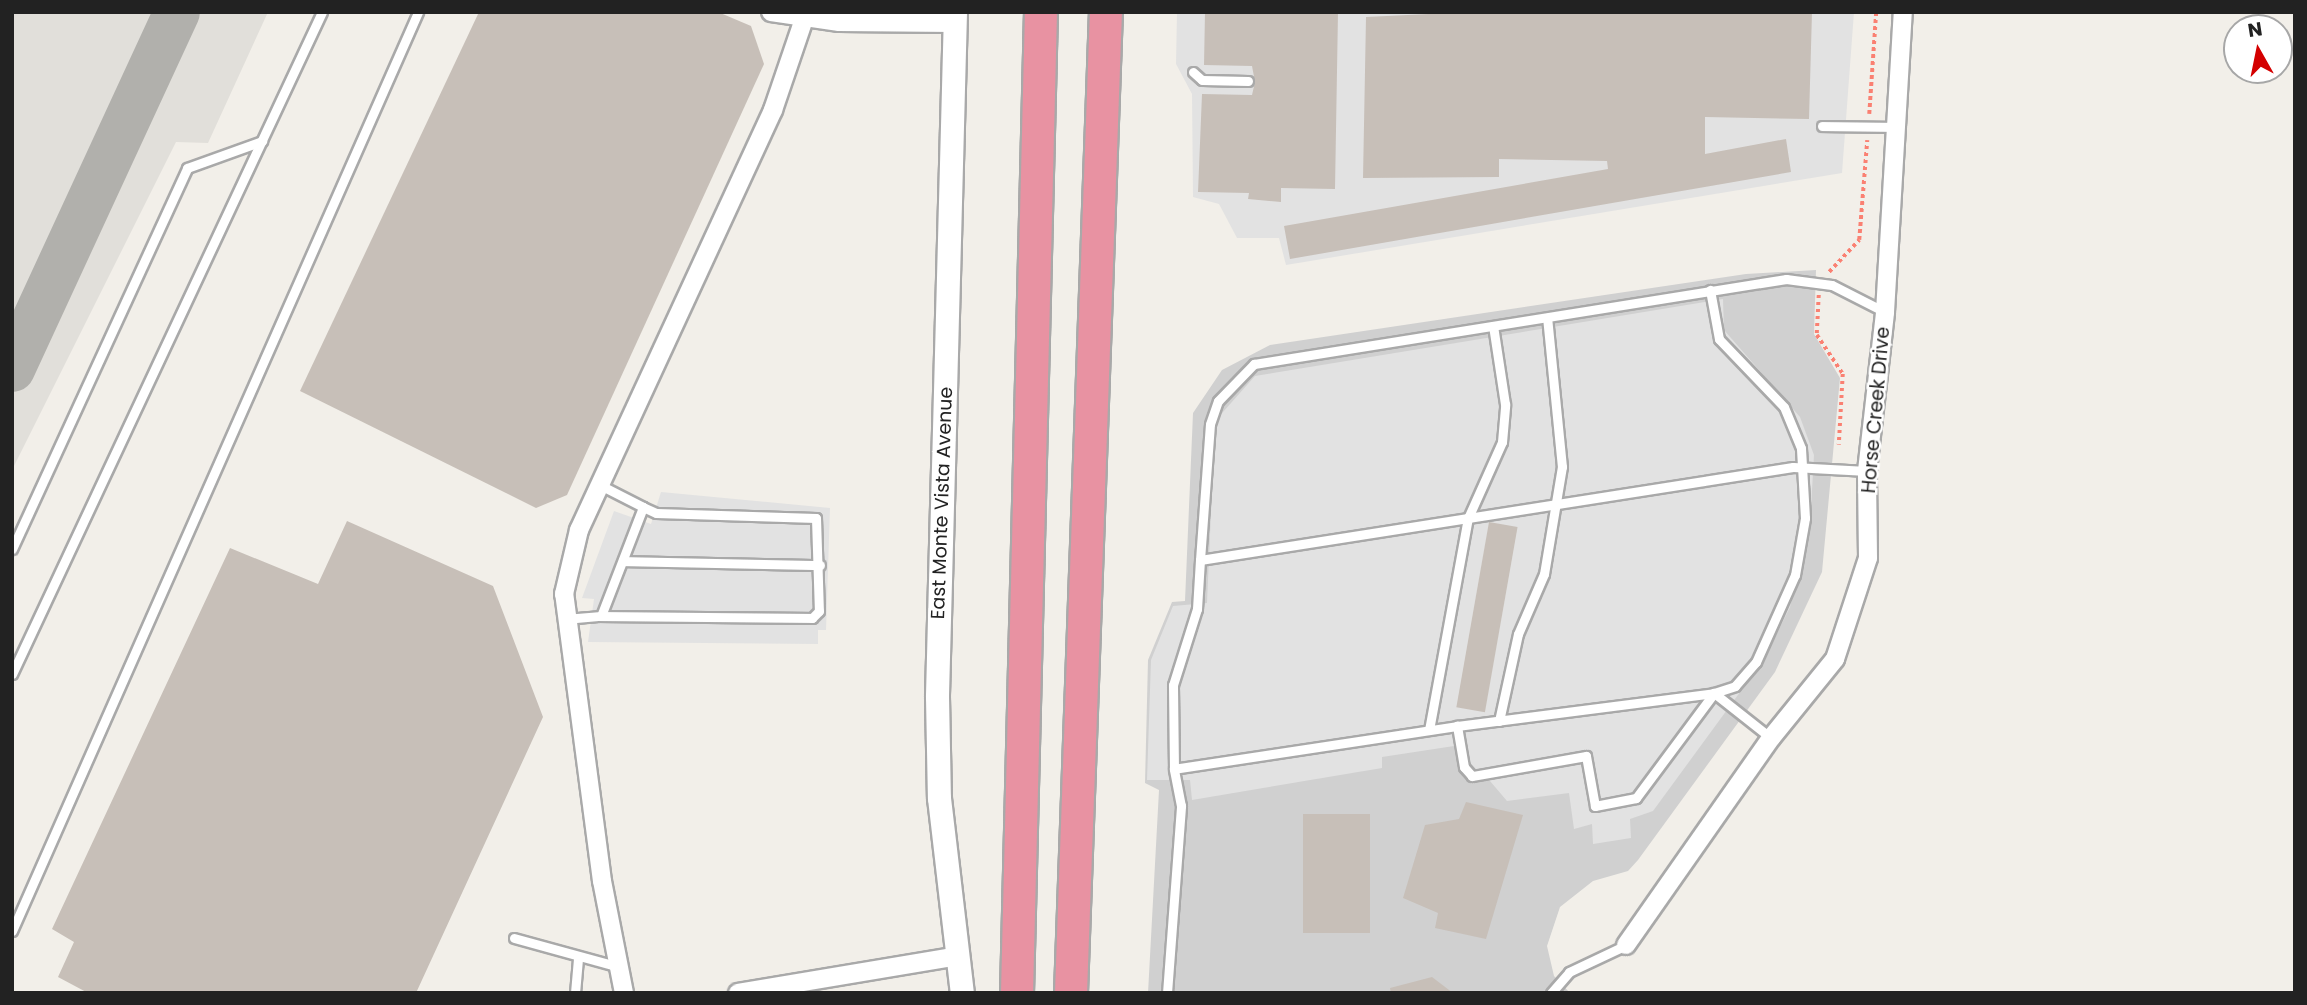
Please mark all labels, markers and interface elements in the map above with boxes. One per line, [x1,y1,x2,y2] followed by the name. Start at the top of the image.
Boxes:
[2223,14,2293,84] north arrow
[2246,15,2264,44] text: N
[1857,326,1895,494] street label: Horse Creek Drive
[927,386,957,620] street label: East Monte Vista Avenue

